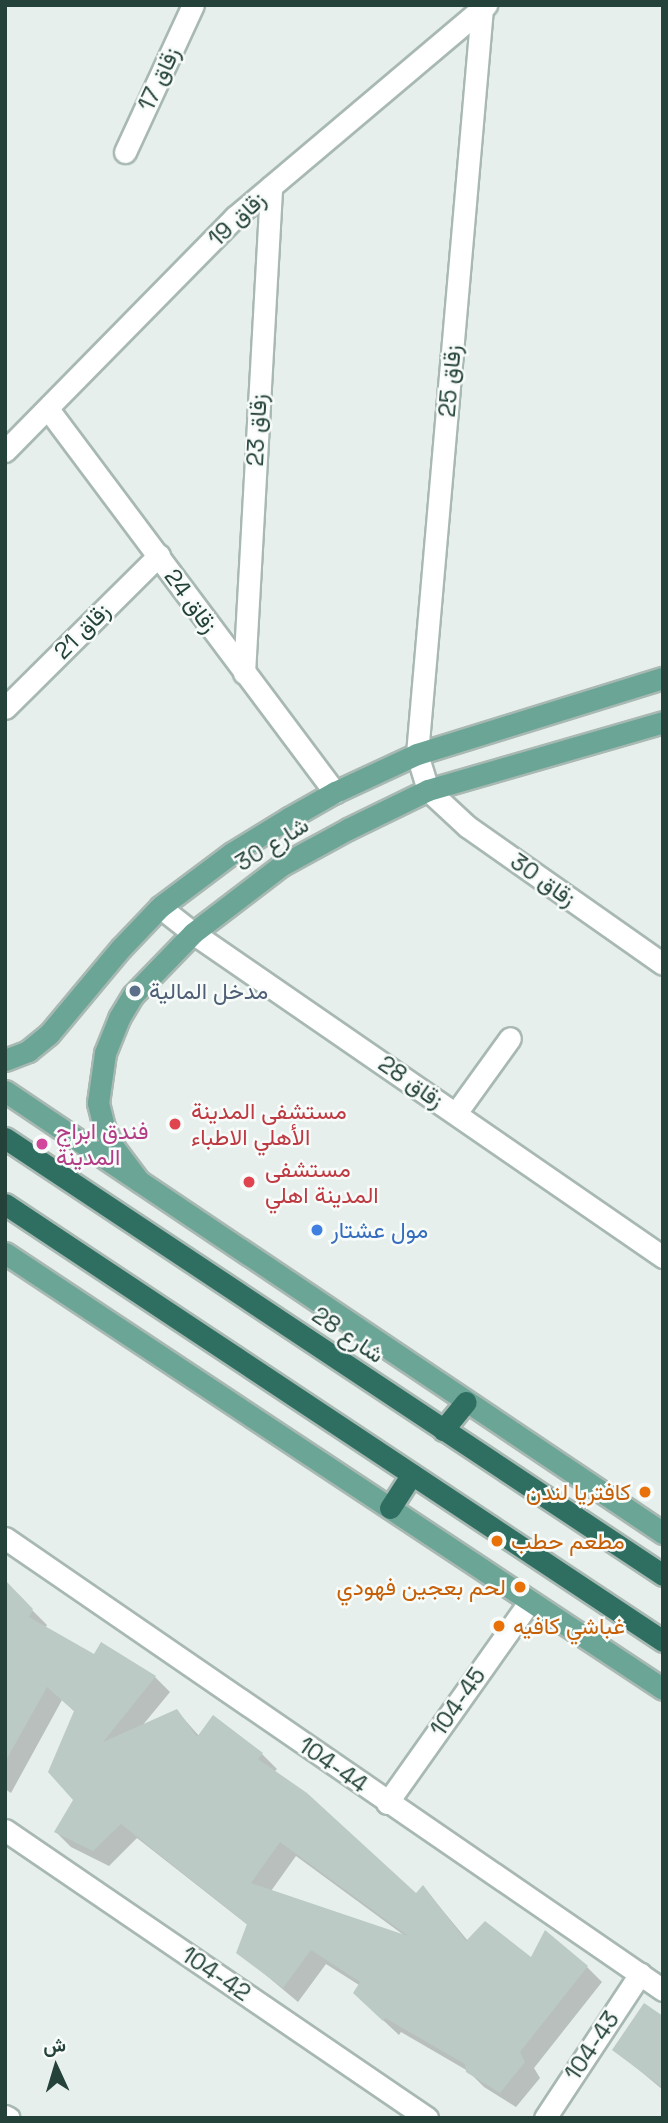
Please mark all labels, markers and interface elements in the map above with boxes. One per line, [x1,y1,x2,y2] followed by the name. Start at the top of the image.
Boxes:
[132,43,186,115] street label: زقاق 17
[203,186,271,252] street label: زقاق 19
[433,344,467,418] street label: زقاق 25
[241,393,273,467] street label: زقاق 23
[159,564,223,638] street label: زقاق 24
[48,597,116,665] street label: زقاق 21
[230,811,314,877] street label: شارع 30
[505,848,581,912] street label: زقاق 30
[149,977,268,1005] place label: مدخل المالية
[127,983,143,999] marker: مدخل المالية
[373,1050,449,1114] street label: زقاق 28
[191,1097,347,1151] place label: مستشفى المدينة الأهلي الاطباء
[165,1114,185,1134] marker: مستشفى المدينة الأهلي الاطباء
[56,1117,148,1171] place label: فندق ابراج المدينة
[34,1136,50,1152] marker: فندق ابراج المدينة
[265,1155,379,1209] place label: مستشفى المدينة اهلي
[239,1172,259,1192] marker: مستشفى المدينة اهلي
[331,1216,428,1244] place label: مول عشتار
[309,1222,325,1238] marker: مول عشتار
[307,1301,389,1369] street label: شارع 28
[526,1478,631,1506] place label: كافتريا لندن
[637,1484,653,1500] marker: كافتريا لندن
[511,1527,625,1555] place label: مطعم حطب
[489,1533,505,1549] marker: مطعم حطب
[337,1573,506,1601] place label: لحم بعجين فهودي
[512,1579,528,1595] marker: لحم بعجين فهودي
[513,1612,625,1640] place label: غباشي كافيه
[491,1618,507,1634] marker: غباشي كافيه
[425,1662,491,1742] street label: 104-45
[293,1731,373,1799] street label: 104-44
[176,1941,256,2007] street label: 104-42
[559,2006,625,2086] street label: 104-43
[21,2032,91,2102] north arrow
[42,2032,67,2059] text: ش

